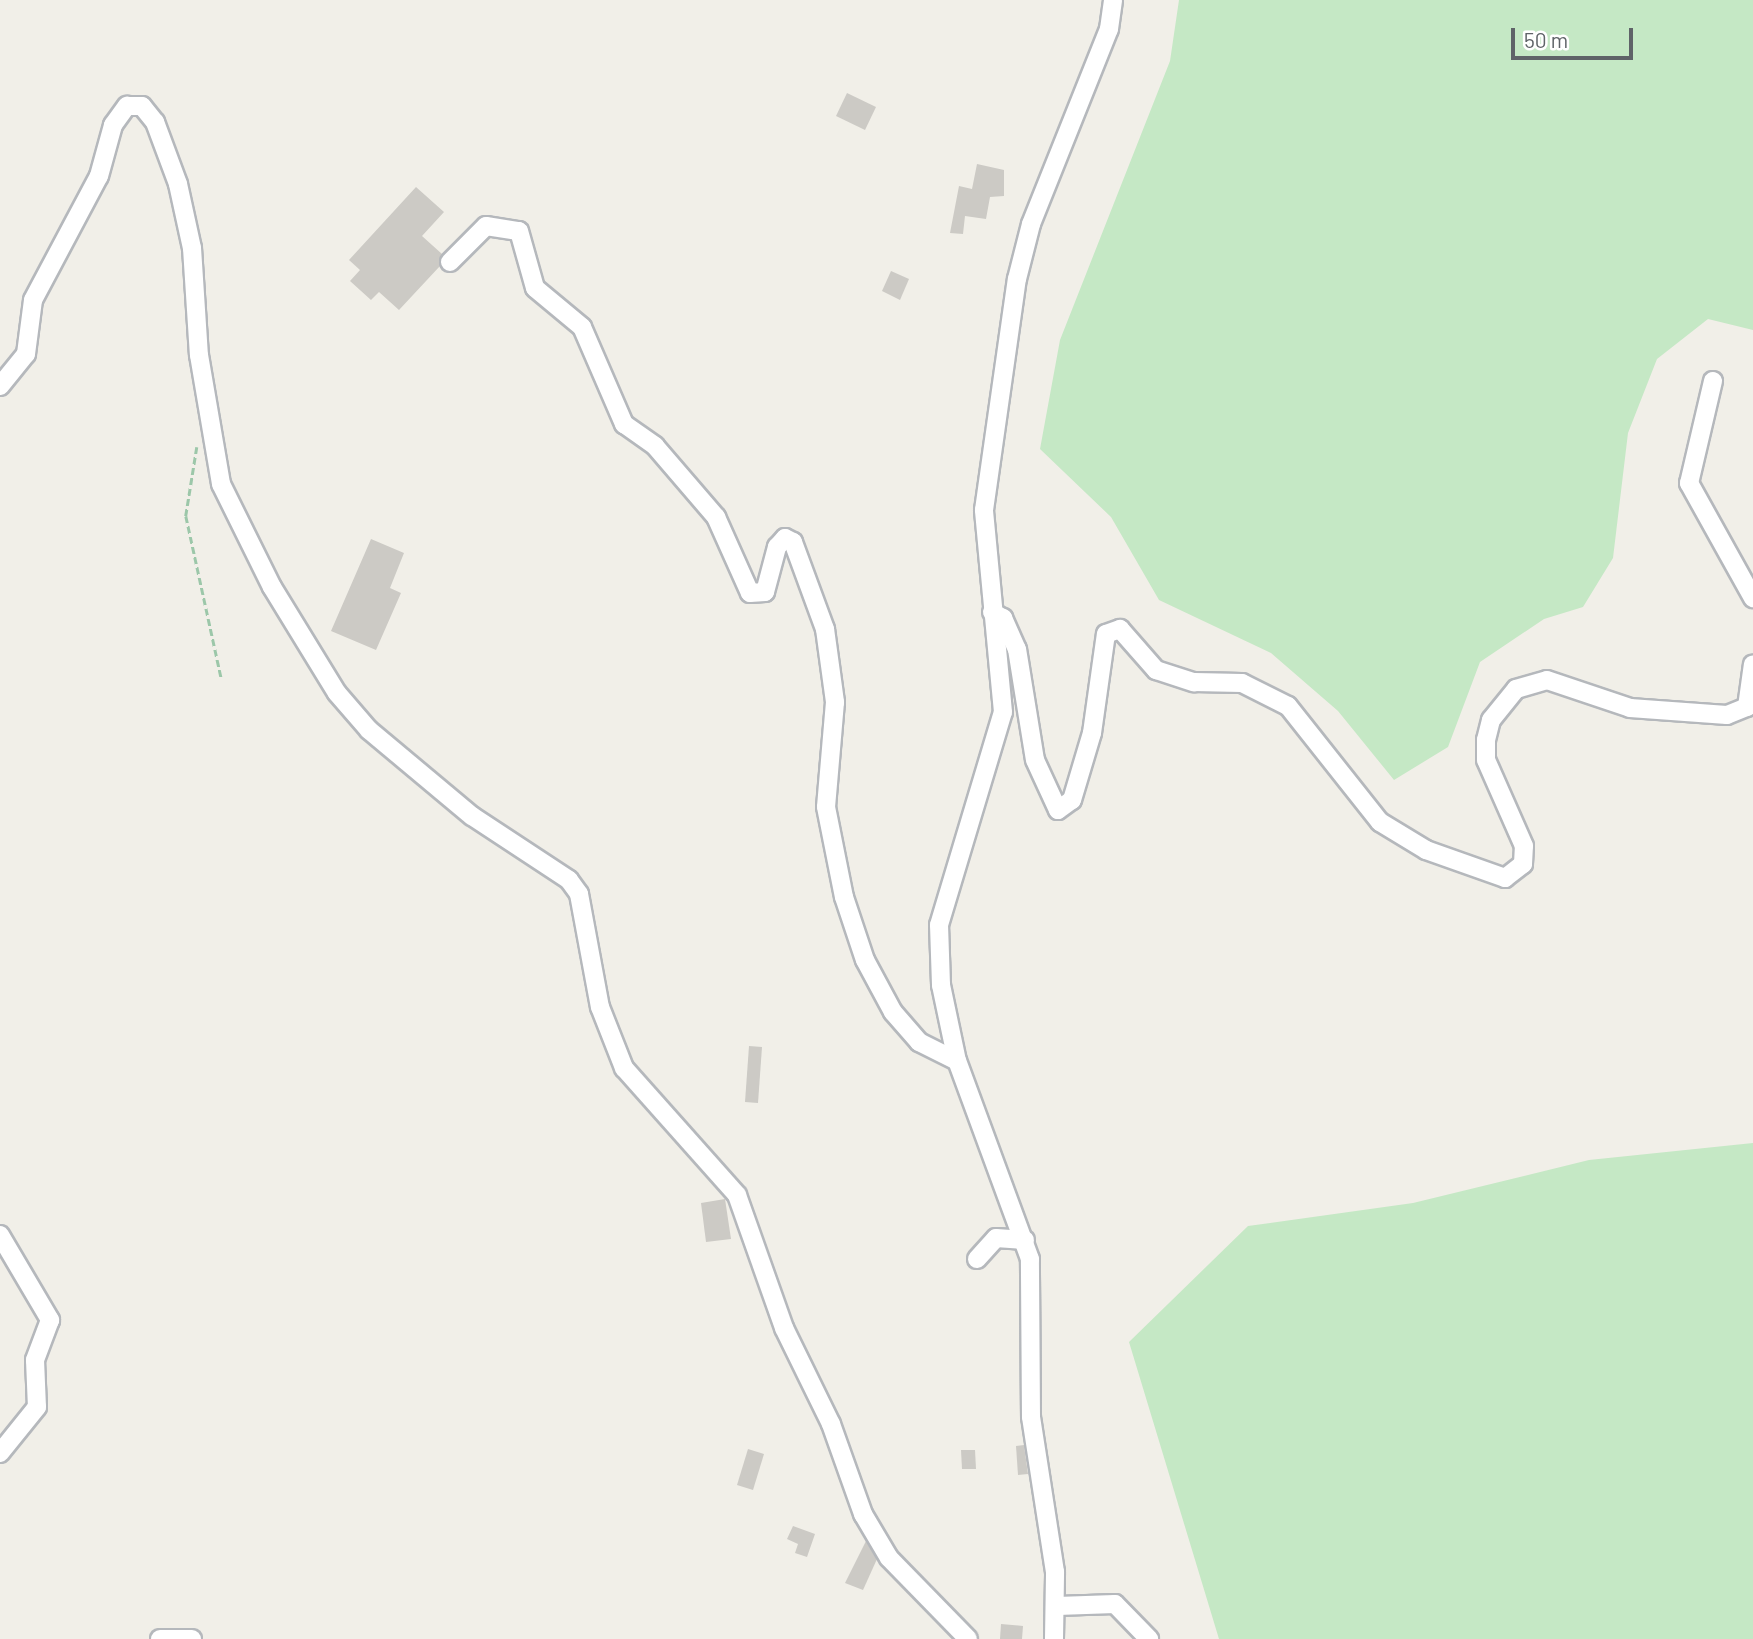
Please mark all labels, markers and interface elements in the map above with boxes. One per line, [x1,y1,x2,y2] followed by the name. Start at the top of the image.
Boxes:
[1515,14,1638,58] scale bar
[1524,27,1568,52] text: 50 m

